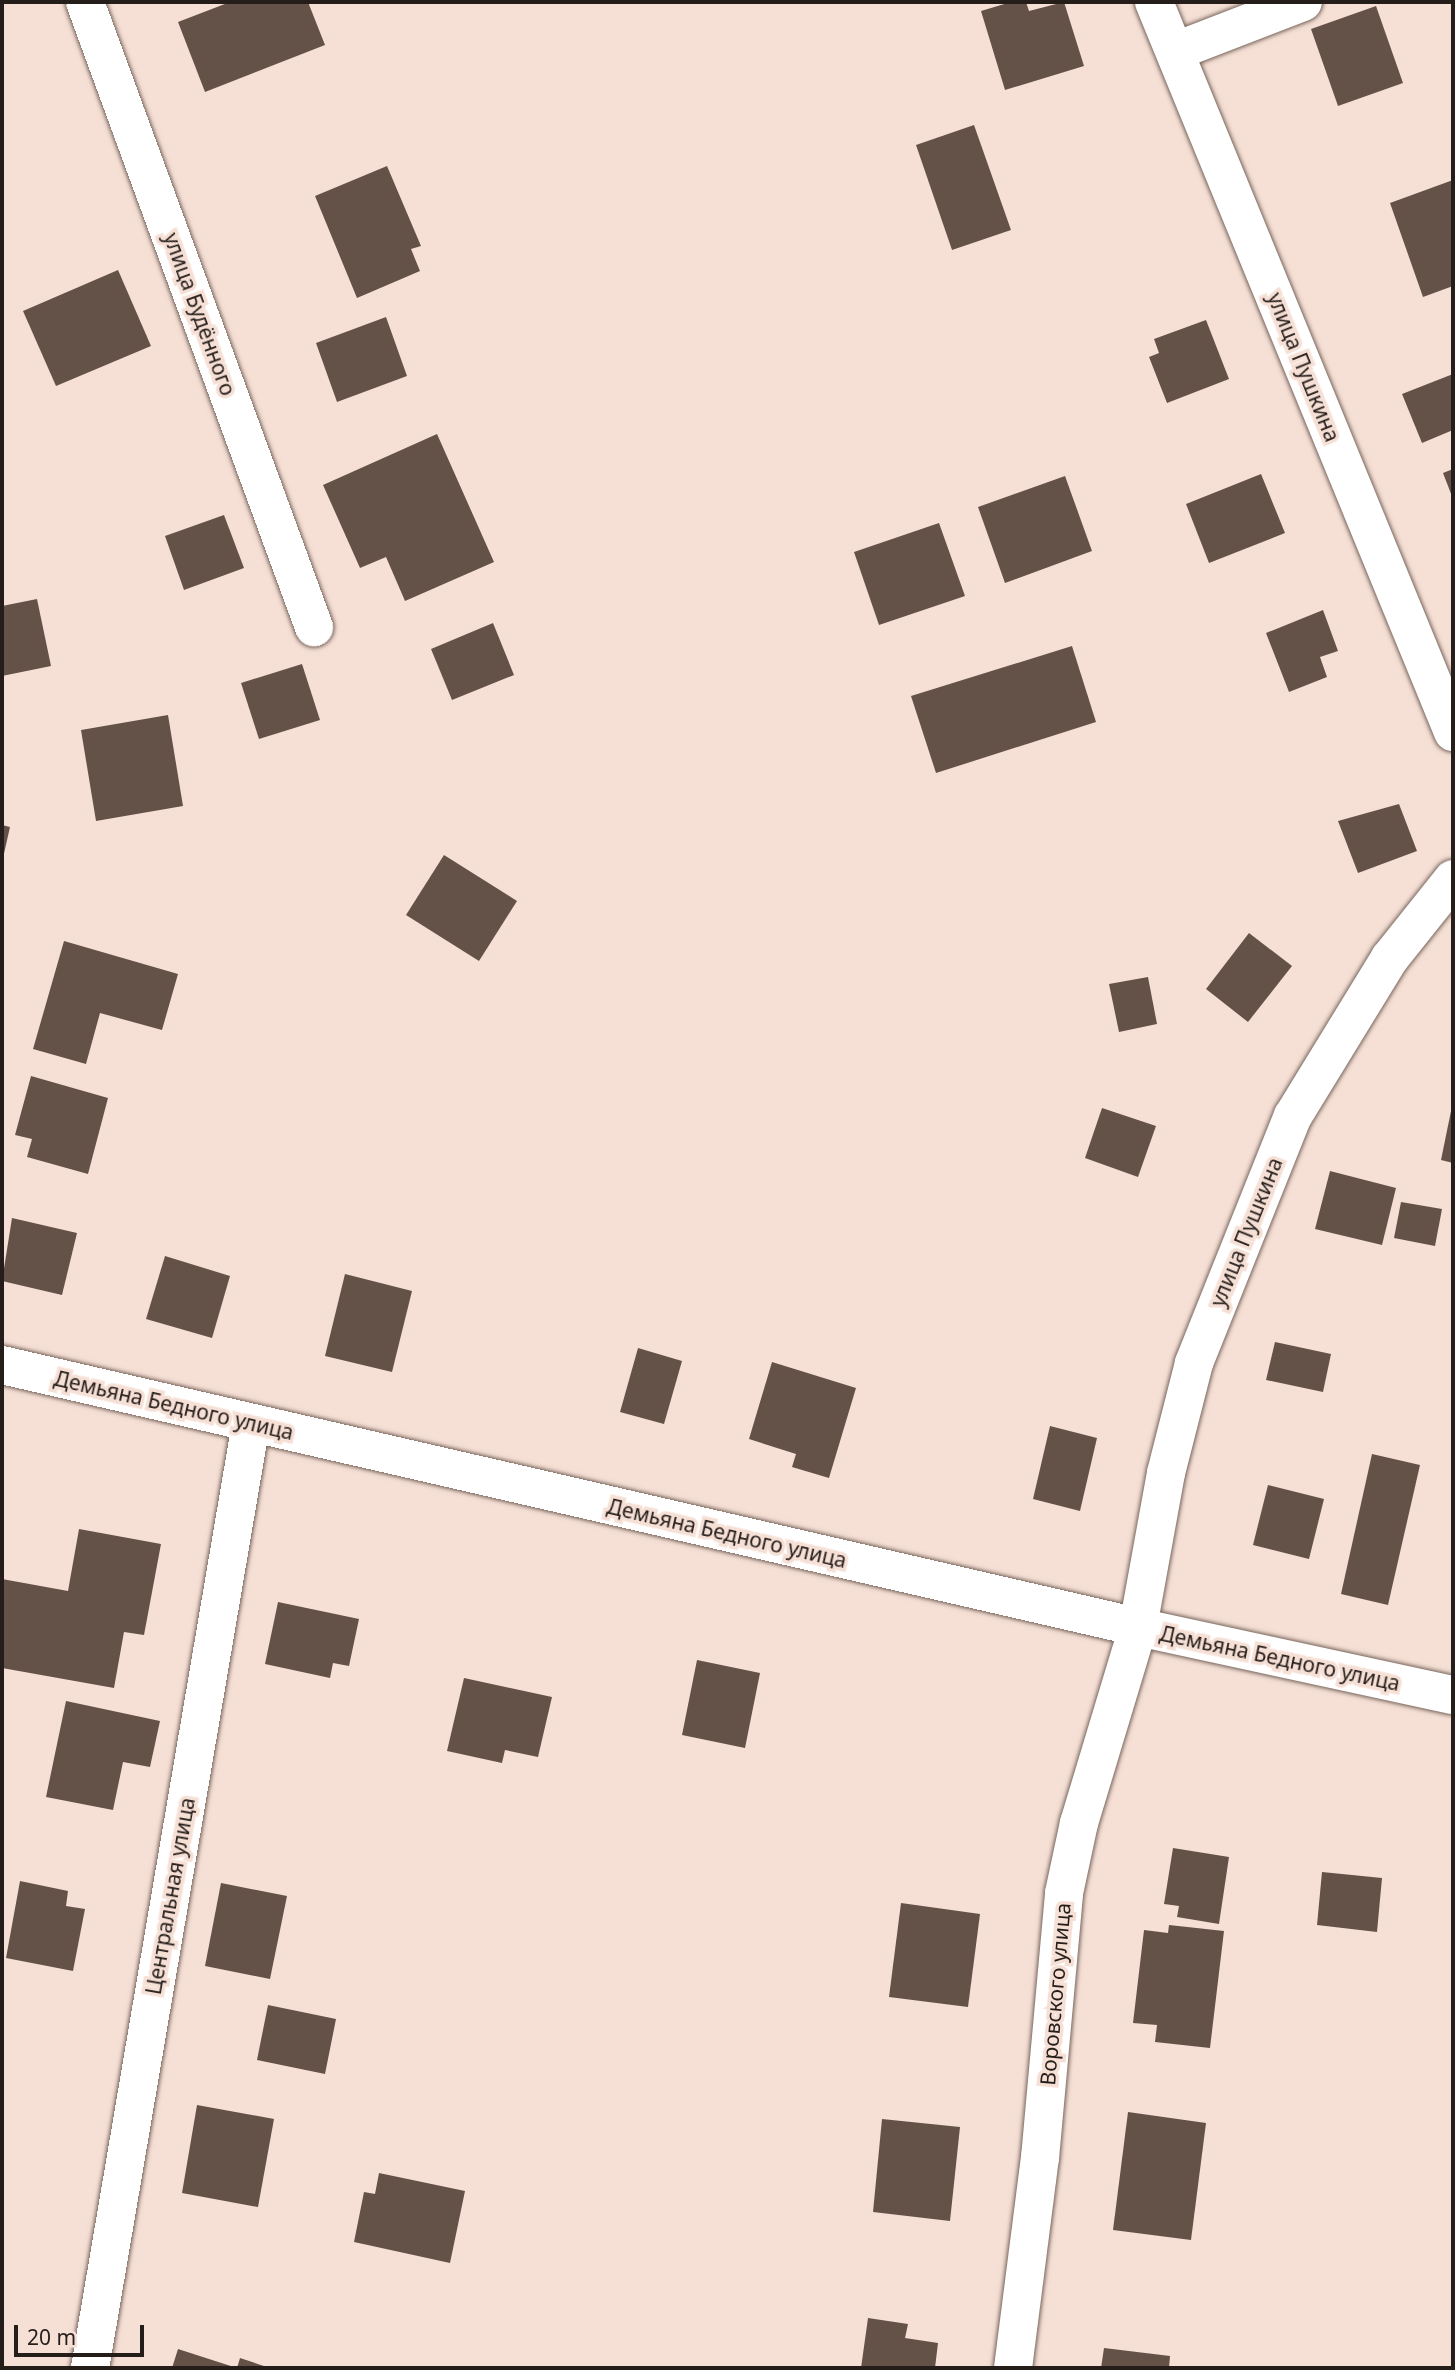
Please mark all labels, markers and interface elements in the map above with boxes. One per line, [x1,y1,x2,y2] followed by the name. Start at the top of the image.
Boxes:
[159,229,241,399] street label: улица Будённого
[1263,289,1345,445] street label: улица Пушкина
[1205,1154,1287,1310] street label: улица Пушкина
[52,1365,296,1445] street label: Демьяна Бедного улица
[605,1493,849,1573] street label: Демьяна Бедного улица
[1158,1620,1402,1696] street label: Демьяна Бедного улица
[140,1795,200,1997] street label: Центральная улица
[1034,1902,1076,2086] street label: Воровского улица
[18,2310,147,2354] scale bar
[27,2323,76,2351] text: 20 m

